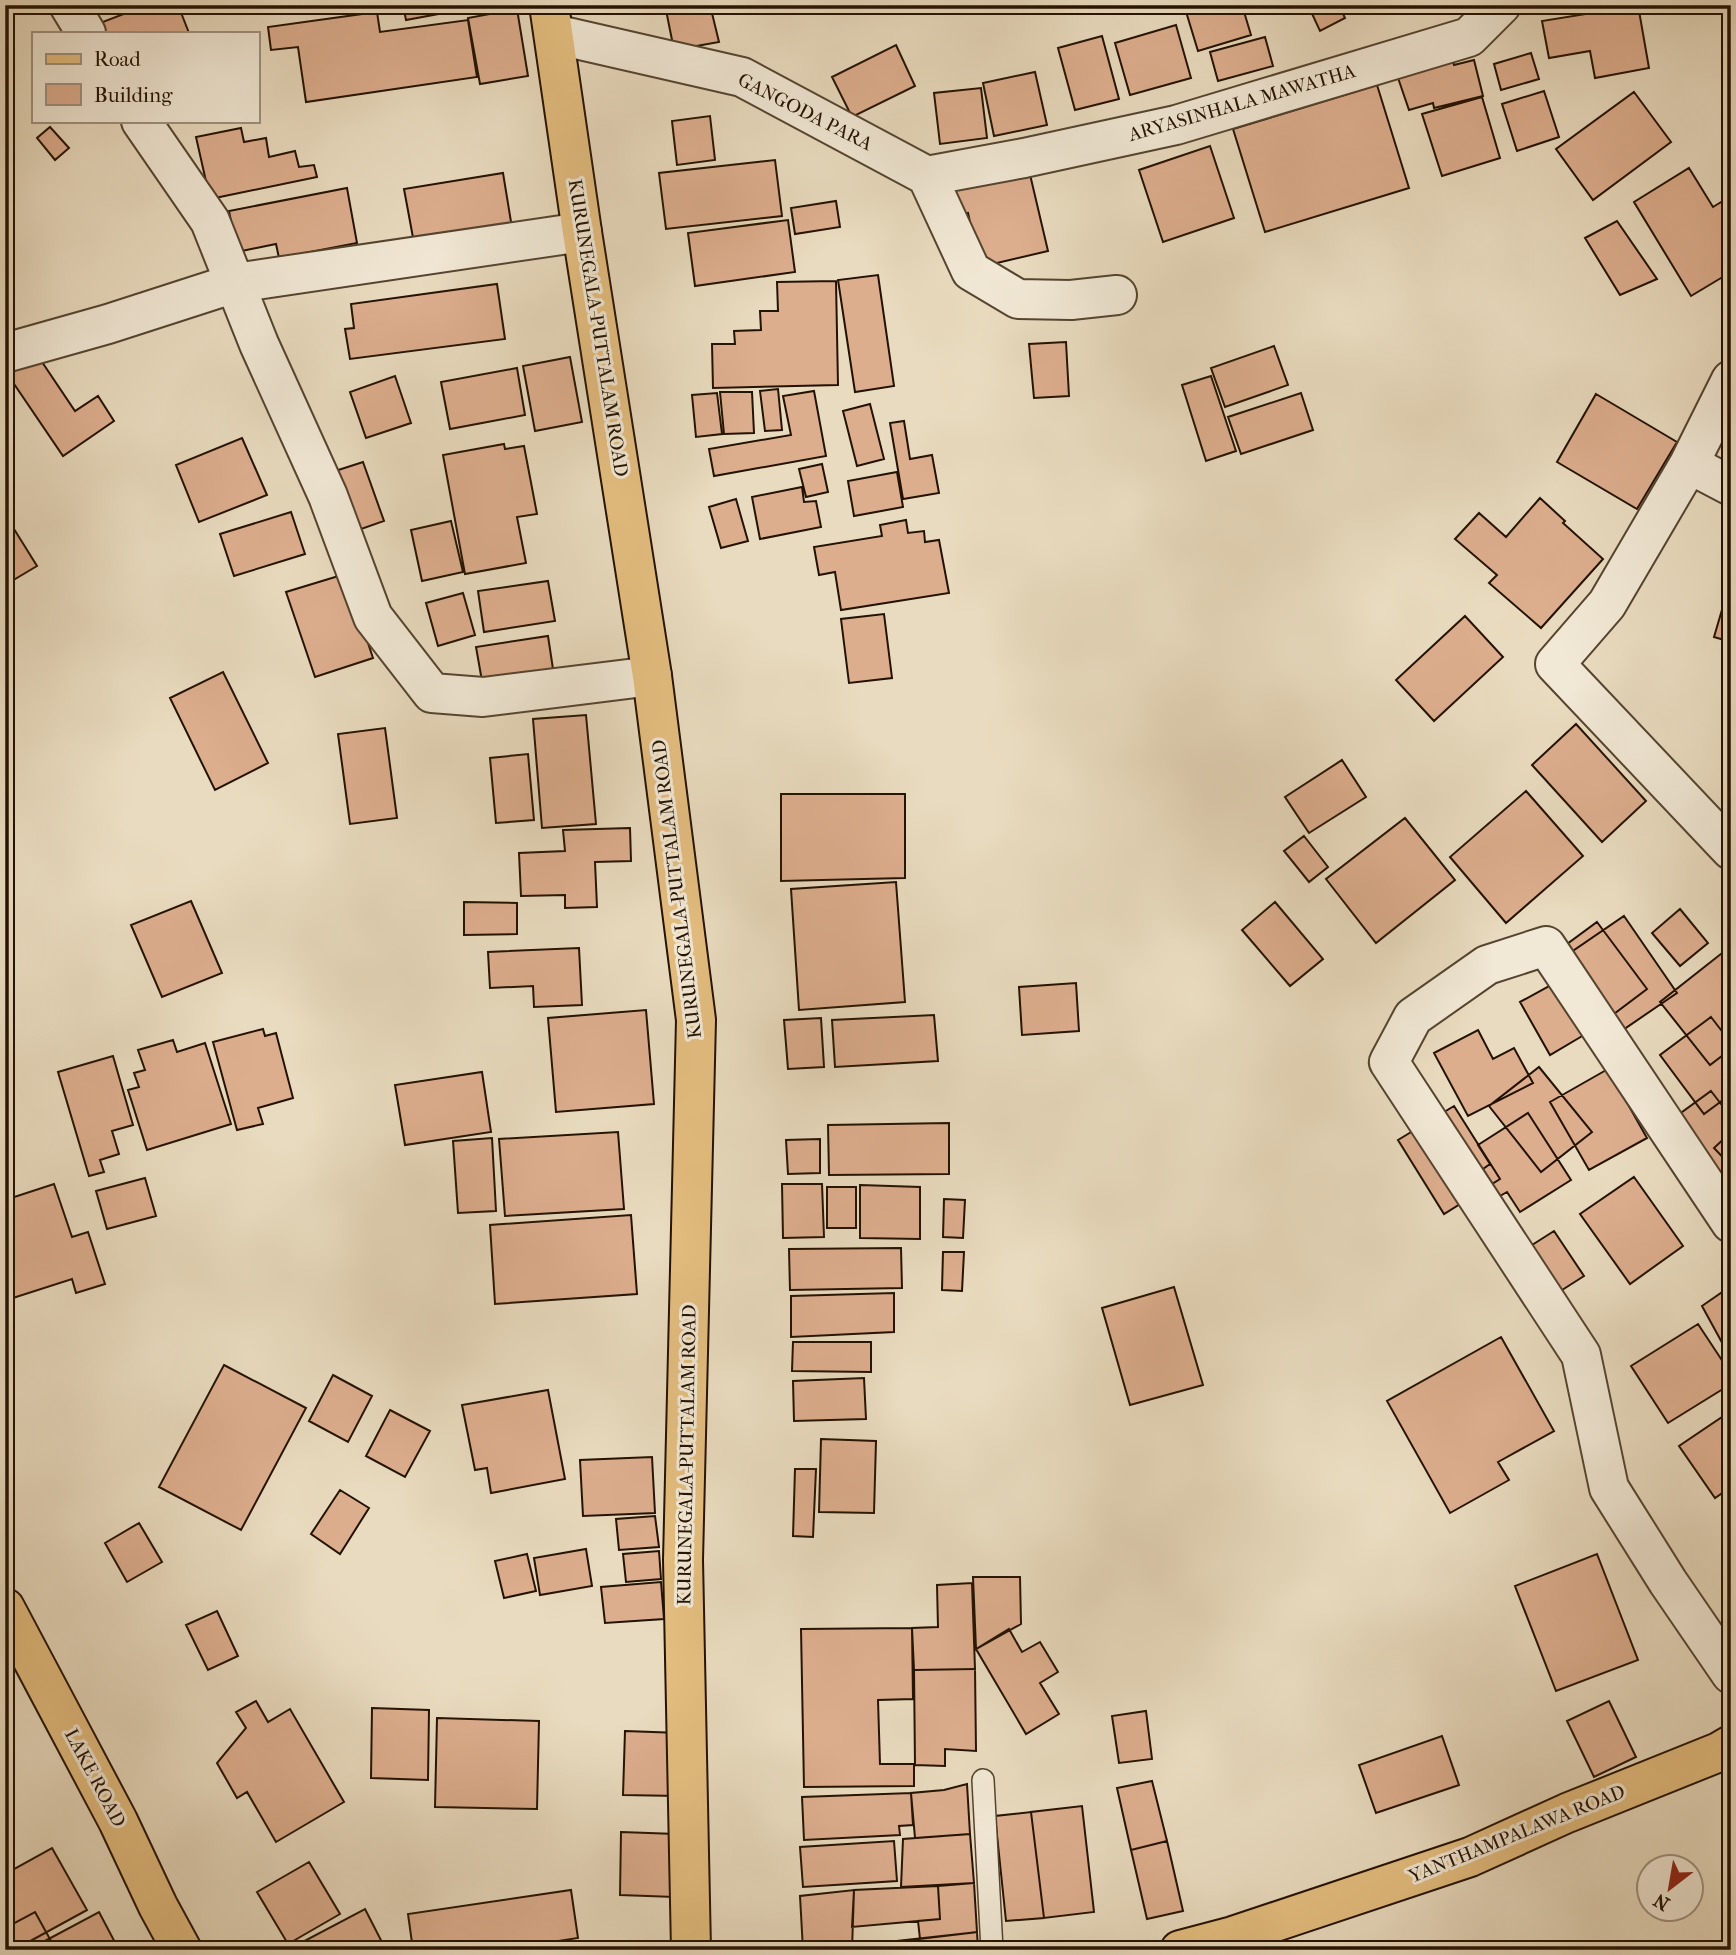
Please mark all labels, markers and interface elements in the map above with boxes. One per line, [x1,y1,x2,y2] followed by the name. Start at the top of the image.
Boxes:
[32,32,259,122] legend
[94,47,141,71] text: Road
[1125,60,1359,146] street label: ARYASINHALA MAWATHA
[734,69,876,156] street label: GANGODA PARA
[94,83,173,107] text: Building
[564,178,632,478] street label: KURUNEGALA-PUTTALAM ROAD
[648,738,706,1040] street label: KURUNEGALA-PUTTALAM ROAD
[673,1304,701,1606] street label: KURUNEGALA-PUTTALAM ROAD
[60,1725,130,1831] street label: LAKE ROAD
[1405,1780,1628,1888] street label: YANTHAMPALAWA ROAD
[1634,1854,1704,1924] north arrow
[1649,1888,1674,1915] text: N

